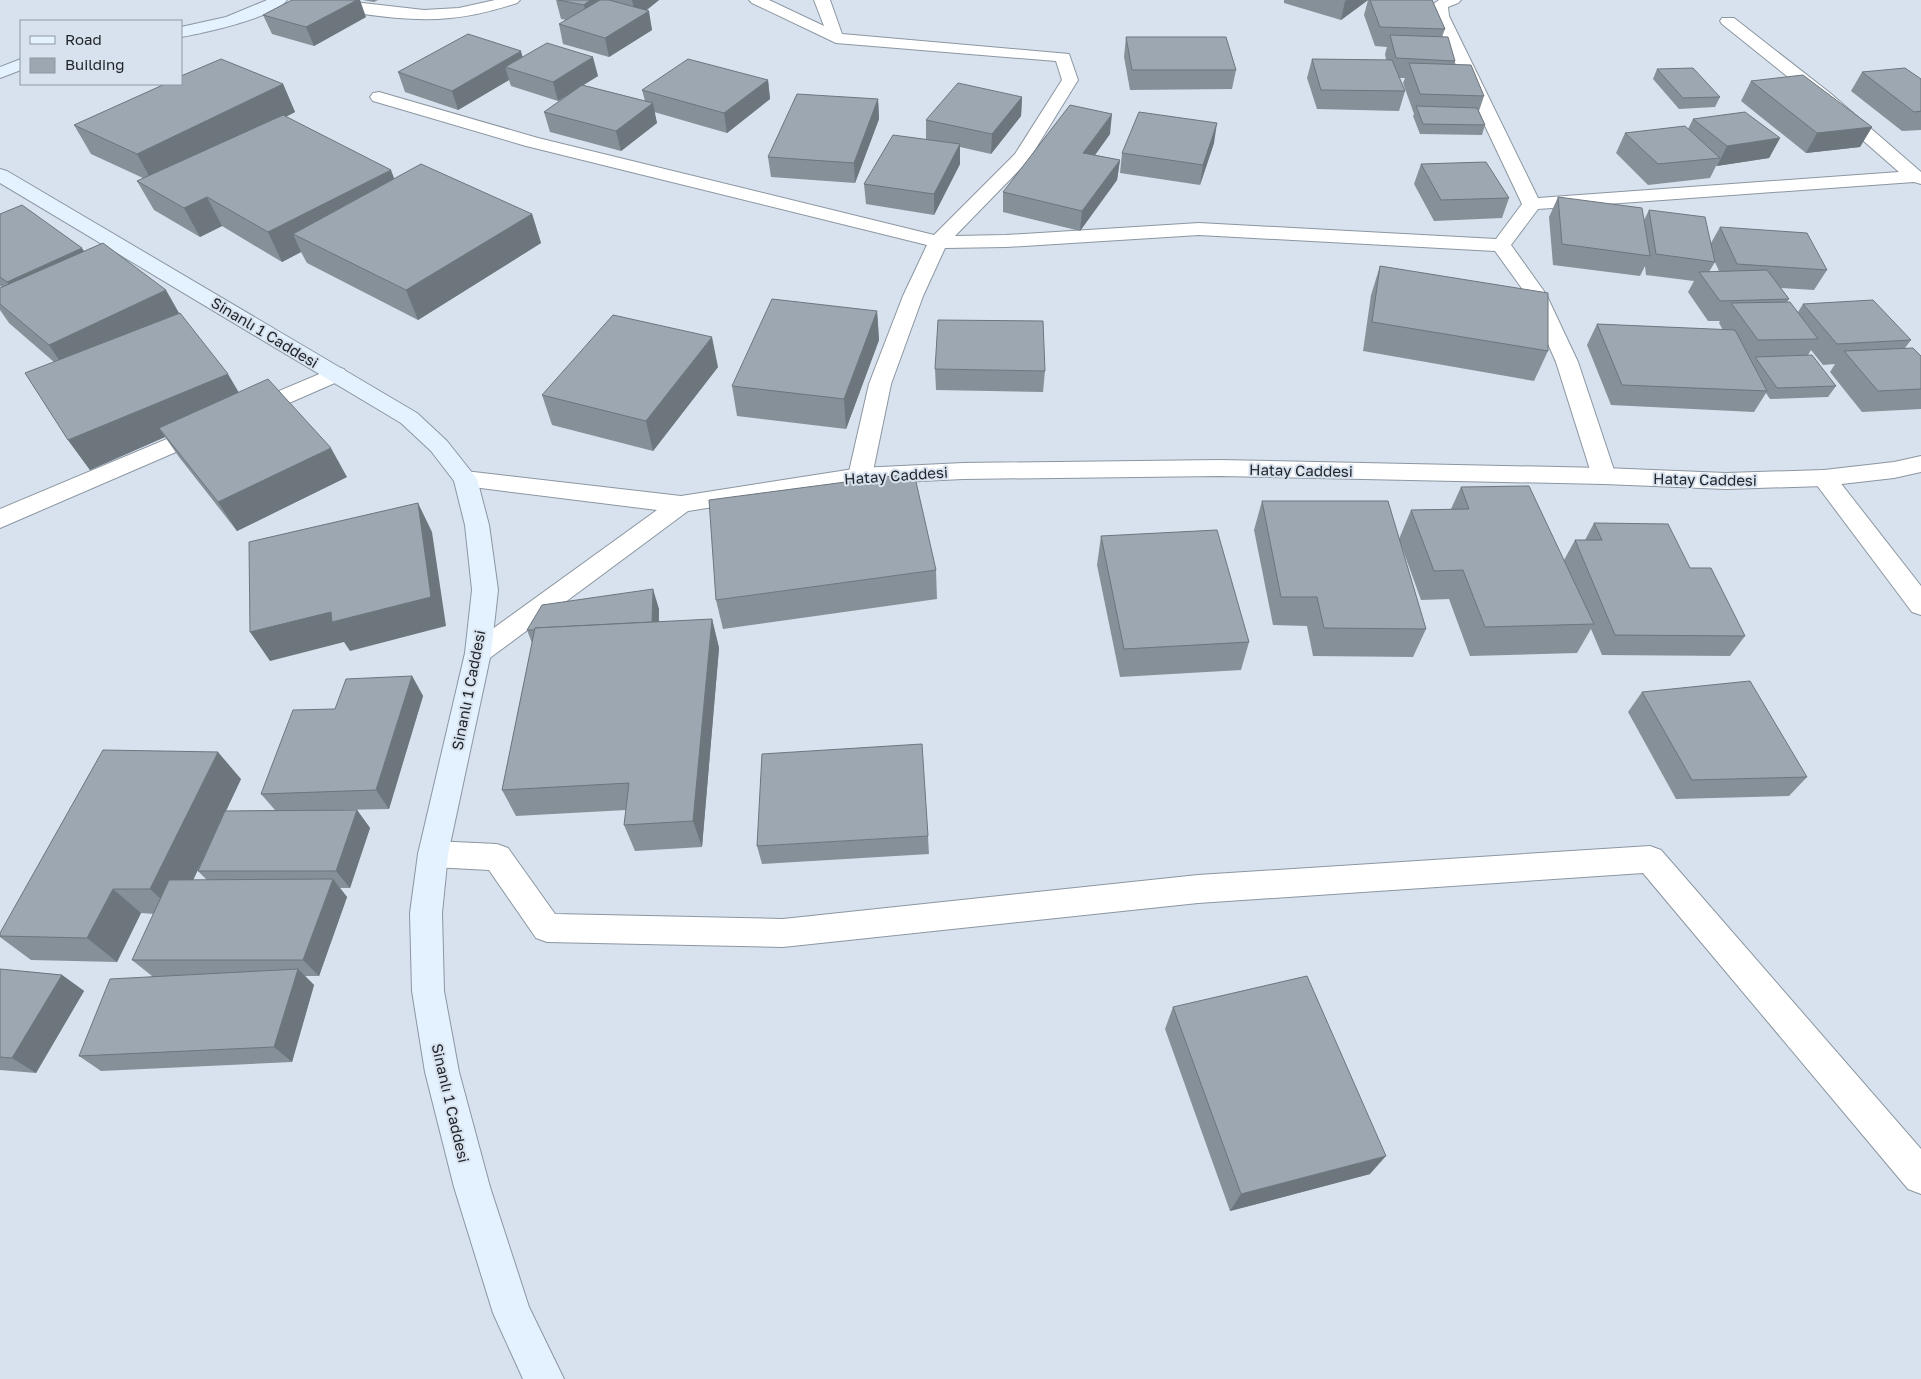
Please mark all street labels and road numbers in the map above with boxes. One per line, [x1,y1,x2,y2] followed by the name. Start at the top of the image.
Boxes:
[208,293,322,371] street label: Sinanlı 1 Caddesi
[1249,460,1353,480] street label: Hatay Caddesi
[844,462,948,488] street label: Hatay Caddesi
[1653,469,1757,489] street label: Hatay Caddesi
[448,628,488,752] street label: Sinanlı 1 Caddesi
[429,1042,473,1164] street label: Sinanlı 1 Caddesi

